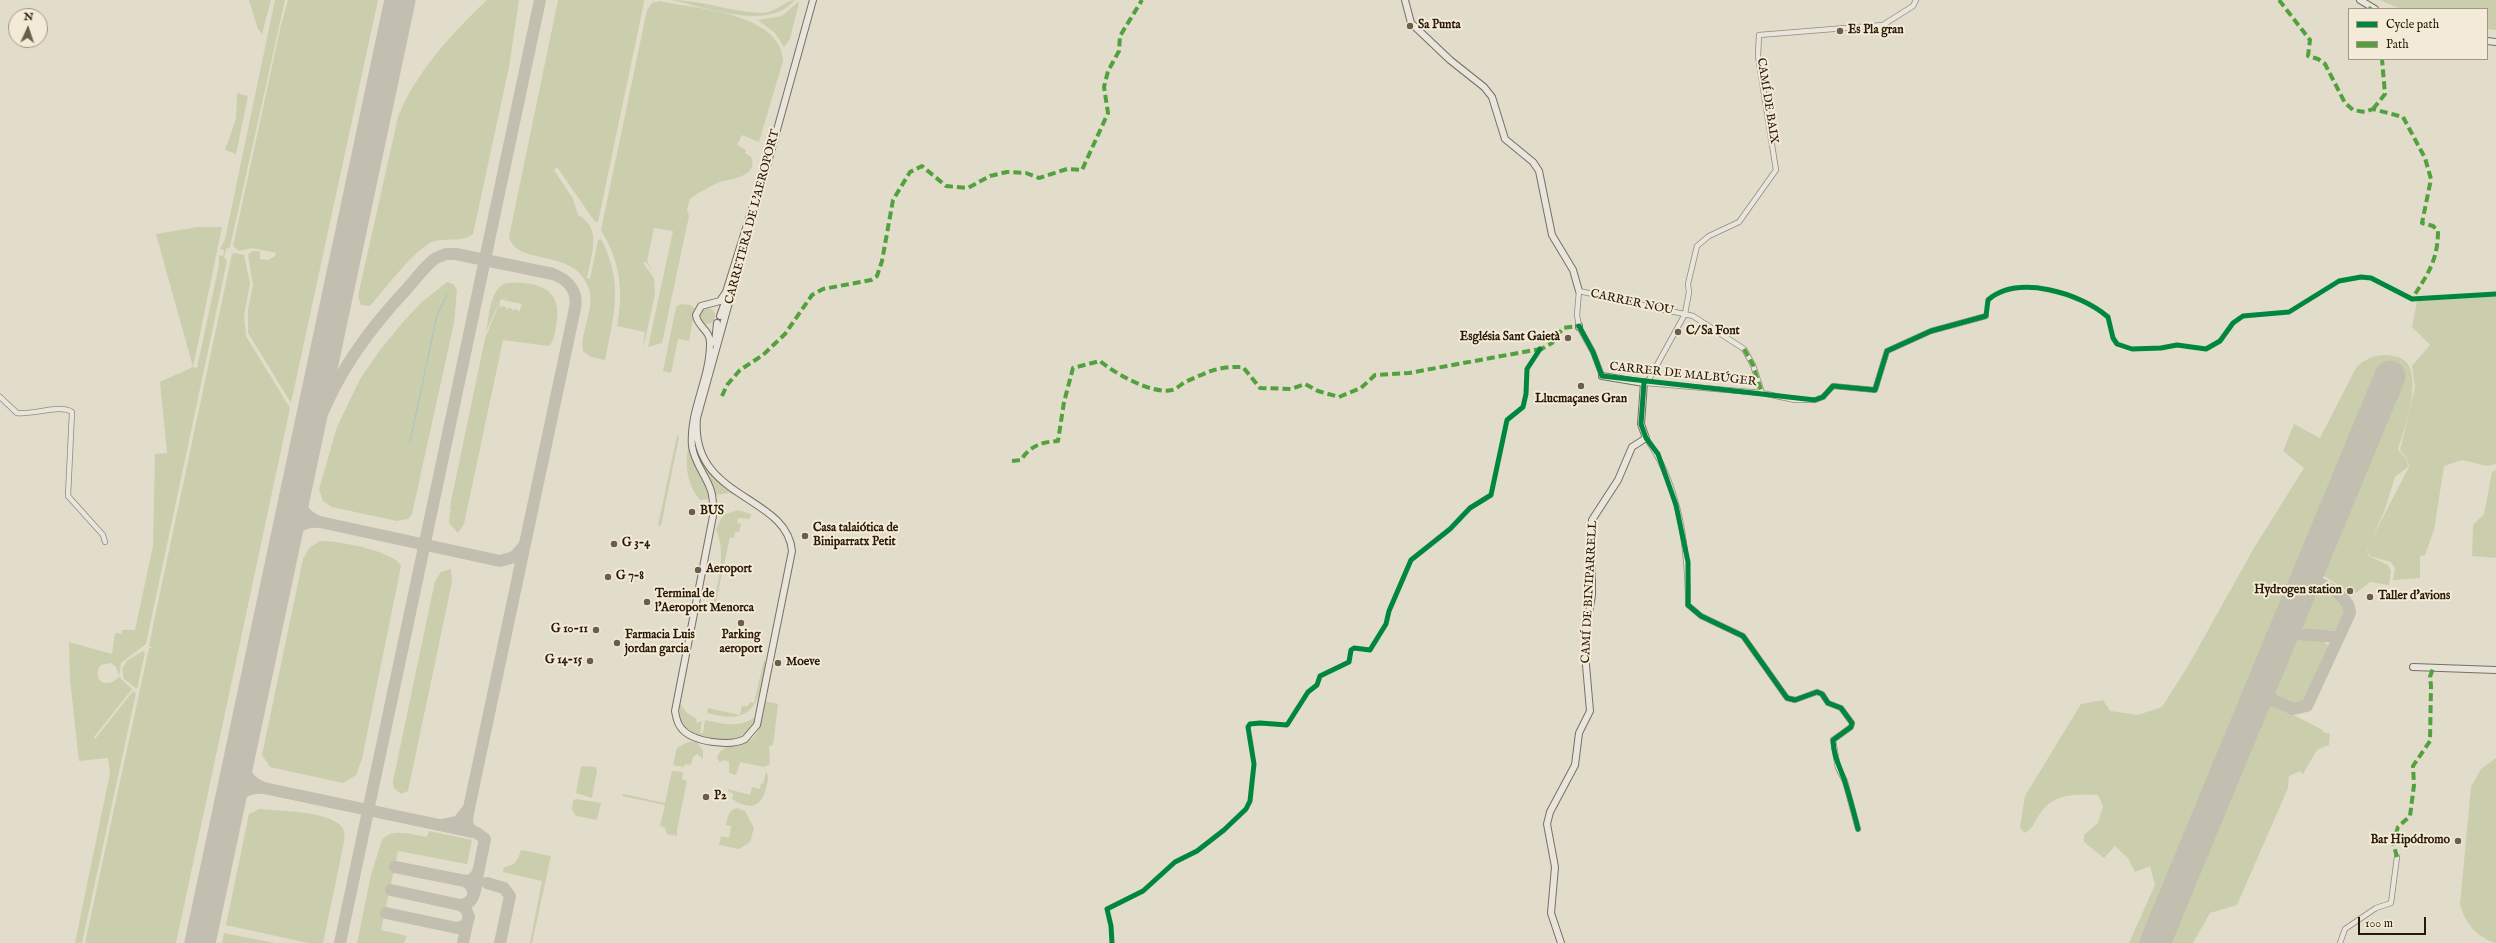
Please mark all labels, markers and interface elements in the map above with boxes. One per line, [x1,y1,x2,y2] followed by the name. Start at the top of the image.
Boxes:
[8,8,48,48] north arrow
[2348,8,2488,60] legend
[23,10,34,24] text: N
[2386,17,2439,32] text: Cycle path
[1418,19,1461,33] place label: Sa Punta
[1405,21,1415,31] marker: Sa Punta
[1848,24,1904,38] place label: Es Pla gran
[1835,26,1845,36] marker: Es Pla gran
[2386,37,2409,52] text: Path
[1753,57,1781,145] street label: CAMÍ DE BAIX
[723,128,783,306] street label: CARRETERA DE L'AEROPORT
[1589,287,1675,319] street label: CARRER NOU
[1686,325,1740,339] place label: C/ Sa Font
[1673,327,1683,337] marker: C/ Sa Font
[1460,331,1560,345] place label: Església Sant Gaietà
[1563,333,1573,343] marker: Església Sant Gaietà
[1609,360,1757,390] street label: CARRER DE MALBÚGER
[1576,381,1586,391] marker: Llucmaçanes Gran
[1535,393,1627,407] place label: Llucmaçanes Gran
[700,505,724,519] place label: BUS
[687,507,697,517] marker: BUS
[1579,520,1601,664] street label: CAMÍ DE BINIPARRELL
[813,522,898,550] place label: Casa talaiótica de Biniparratx Petit
[800,531,810,541] marker: Casa talaiótica de Biniparratx Petit
[622,537,650,551] place label: G 3-4
[609,539,619,549] marker: G 3-4
[706,563,752,577] place label: Aeroport
[693,565,703,575] marker: Aeroport
[616,570,644,584] place label: G 7-8
[603,572,613,582] marker: G 7-8
[2254,584,2342,598] place label: Hydrogen station
[2345,586,2355,596] marker: Hydrogen station
[655,588,754,616] place label: Terminal de l'Aeroport Menorca
[2378,590,2450,604] place label: Taller d'avions
[2365,592,2375,602] marker: Taller d'avions
[642,597,652,607] marker: Terminal de l'Aeroport Menorca
[736,618,746,628] marker: Parking aeroport
[551,623,588,637] place label: G 10-11
[591,625,601,635] marker: G 10-11
[625,629,695,657] place label: Farmacia Luis jordan garcia
[719,629,763,657] place label: Parking aeroport
[612,638,622,648] marker: Farmacia Luis jordan garcia
[545,654,582,668] place label: G 14-15
[585,656,595,666] marker: G 14-15
[786,656,820,670] place label: Moeve
[773,658,783,668] marker: Moeve
[714,790,727,804] place label: P2
[701,792,711,802] marker: P2
[2370,834,2450,848] place label: Bar Hipódromo
[2453,836,2463,846] marker: Bar Hipódromo
[2360,909,2428,935] scale bar
[2365,916,2393,931] text: 100 m

